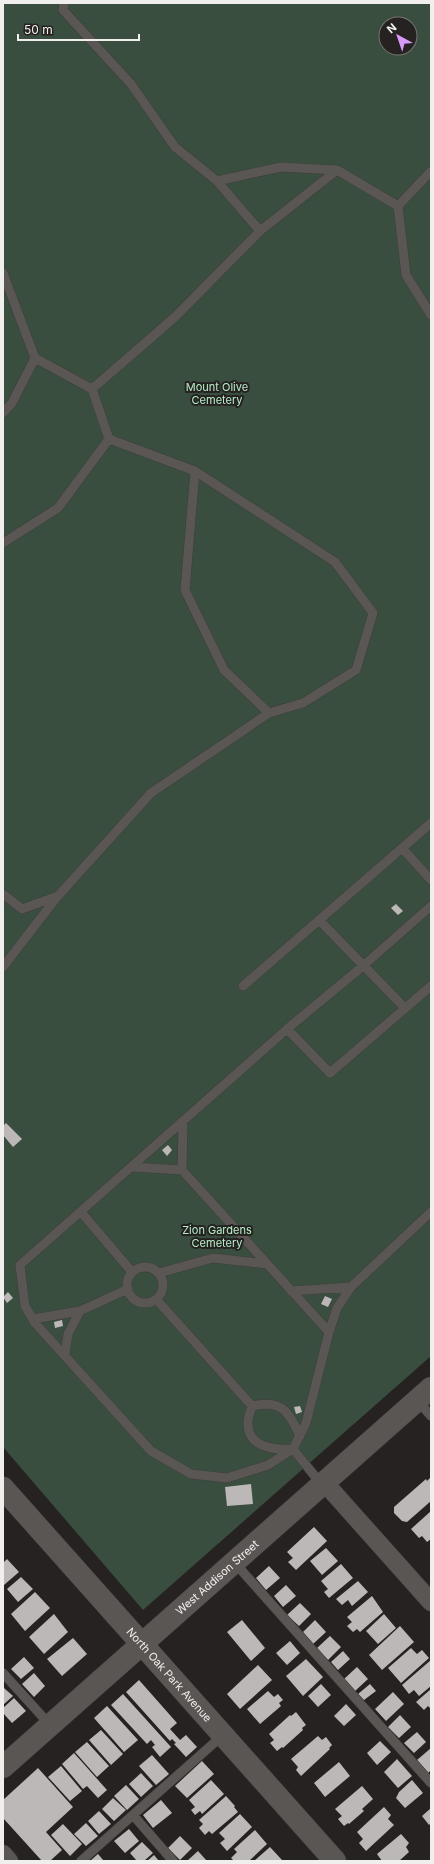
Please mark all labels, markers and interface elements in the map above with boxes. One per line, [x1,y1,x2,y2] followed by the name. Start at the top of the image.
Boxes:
[18,16,139,42] scale bar
[378,16,418,56] north arrow
[384,20,399,36] text: N
[24,22,53,37] text: 50 m
[186,380,248,407] park label: Mount Olive Cemetery
[182,1223,252,1250] park label: Zion Gardens Cemetery
[173,1537,262,1618] street label: West Addison Street
[124,1625,215,1725] street label: North Oak Park Avenue

